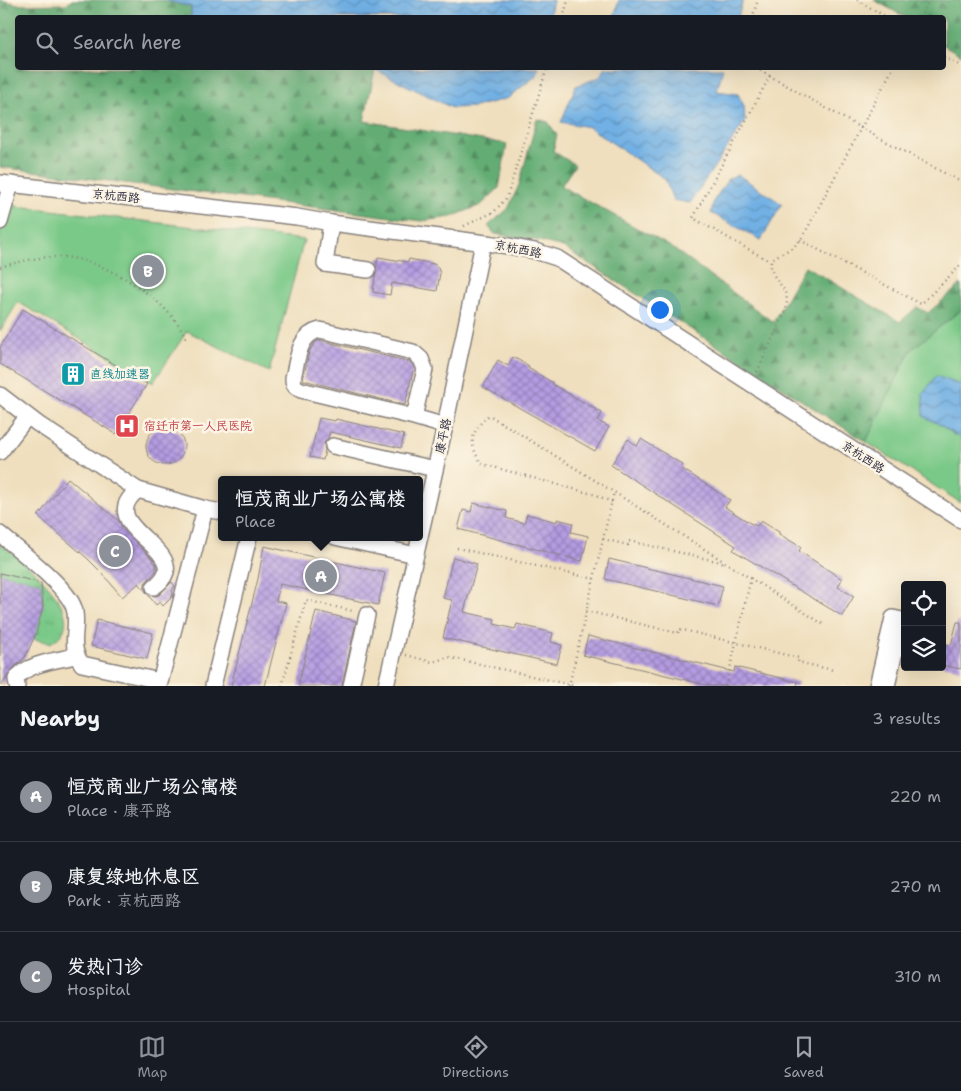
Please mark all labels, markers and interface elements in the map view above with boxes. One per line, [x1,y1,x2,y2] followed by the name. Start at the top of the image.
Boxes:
[15,15,946,70] search box
[33,29,61,57] icon: search
[73,30,182,55] text: Search here
[91,186,141,206] street label: 京杭西路
[493,237,543,261] street label: 京杭西路
[132,252,164,290] pin: B
[647,297,673,323] your location
[60,361,86,387] building icon: 直线加速器
[90,366,150,382] place label: 直线加速器
[114,413,140,439] hospital icon: 宿迁市第一人民医院
[431,417,455,455] street label: 康平路
[144,418,252,434] place label: 宿迁市第一人民医院
[839,437,887,477] street label: 京杭西路
[218,476,423,541] popup
[235,486,406,511] text: 恒茂商业广场公寓楼
[235,511,276,532] text: Place
[99,532,131,570] pin: C
[305,557,337,595] pin: A
[901,581,946,671] map controls
[901,581,946,626] button: locate
[901,626,946,671] button: layers
[20,705,100,733] text: Nearby
[872,708,941,729] text: 3 results
[67,774,238,799] text: 恒茂商业广场公寓楼
[30,786,42,807] text: A
[889,786,941,807] text: 220 m
[67,800,171,821] text: Place · 康平路
[67,864,200,889] text: 康复绿地休息区
[31,876,41,897] text: B
[890,876,941,897] text: 270 m
[67,890,181,911] text: Park · 京杭西路
[67,954,143,979] text: 发热门诊
[31,966,41,987] text: C
[894,966,941,987] text: 310 m
[67,979,130,1000] text: Hospital
[137,1033,167,1081] tab: Map
[442,1033,509,1081] tab: Directions
[784,1033,824,1081] tab: Saved

